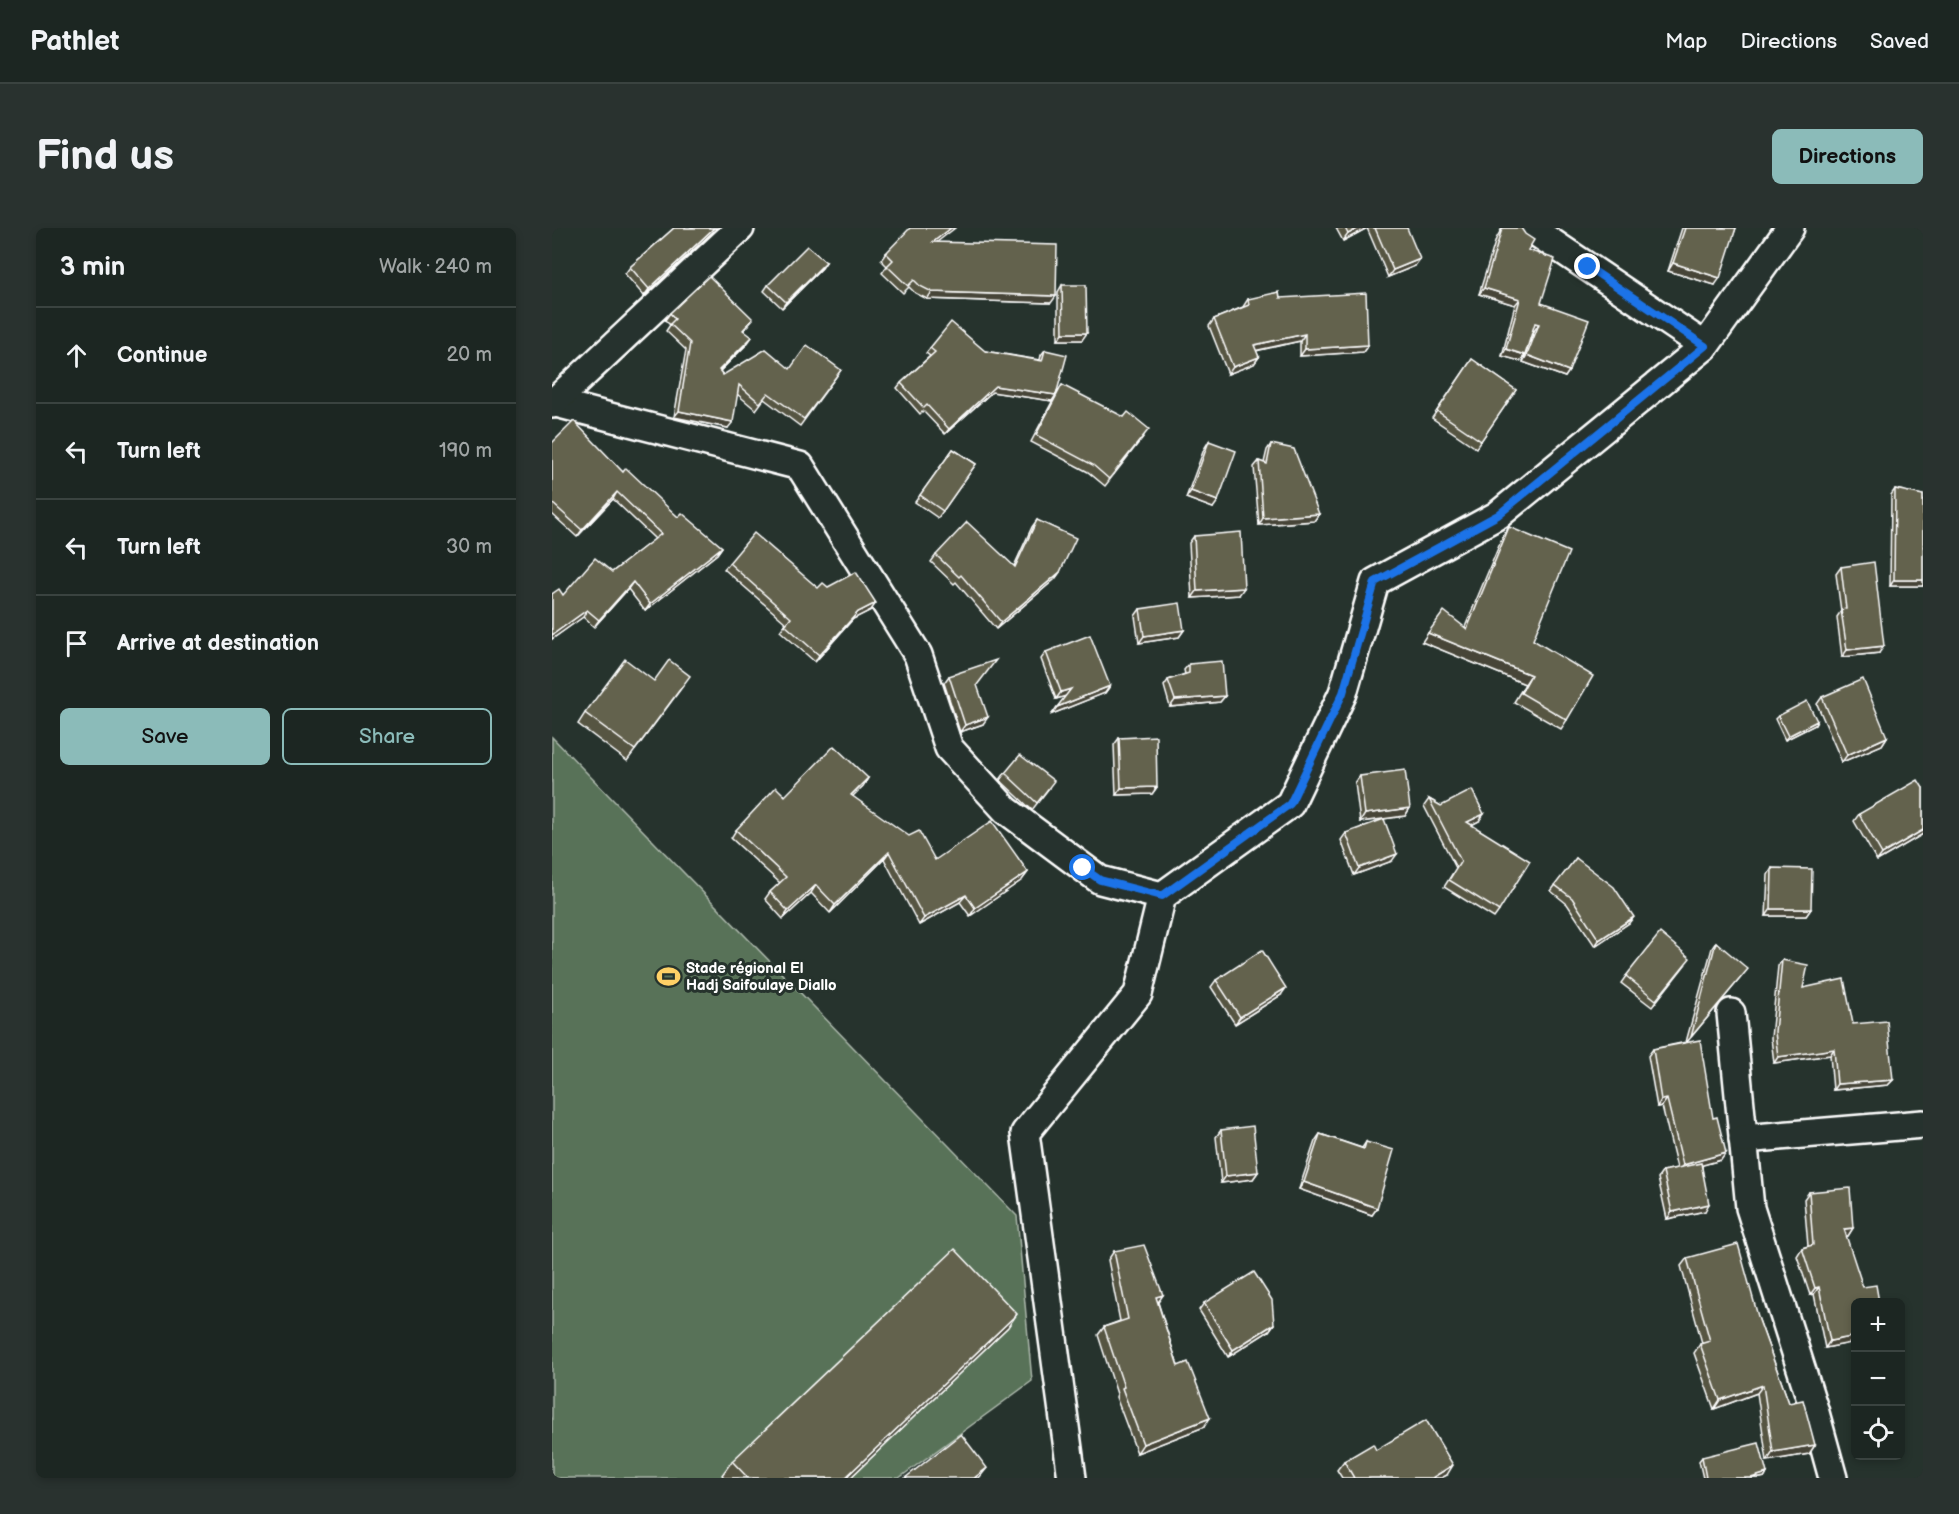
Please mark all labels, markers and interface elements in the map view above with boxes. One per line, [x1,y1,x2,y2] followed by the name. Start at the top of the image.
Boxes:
[30,25,119,58] text: Pathlet
[1665,29,1708,54] text: Map
[1741,29,1837,54] text: Directions
[1870,29,1929,54] text: Saved
[1772,129,1923,184] button: Directions
[36,131,174,182] text: Find us
[60,252,125,283] text: 3 min
[1574,253,1600,279] route end
[379,255,492,279] text: Walk · 240 m
[60,339,93,372] icon: ahead
[117,342,207,369] text: Continue
[447,343,492,367] text: 20 m
[60,435,93,468] icon: left
[117,438,201,465] text: Turn left
[439,439,492,463] text: 190 m
[60,531,93,564] icon: left
[117,534,201,561] text: Turn left
[446,535,492,559] text: 30 m
[60,627,93,660] icon: arrive
[117,630,319,657] text: Arrive at destination
[60,708,270,765] button: Save
[282,708,492,765] button: Share
[1069,854,1095,880] route start
[686,959,837,995] place label: Stade régional El Hadj Saifoulaye Diallo
[655,964,681,990] sports icon: Stade régional El Hadj Saifoulaye Diallo
[1851,1298,1905,1460] map controls
[1851,1298,1905,1352] button: +
[1851,1352,1905,1406] button: −
[1851,1406,1905,1460] button: locate

